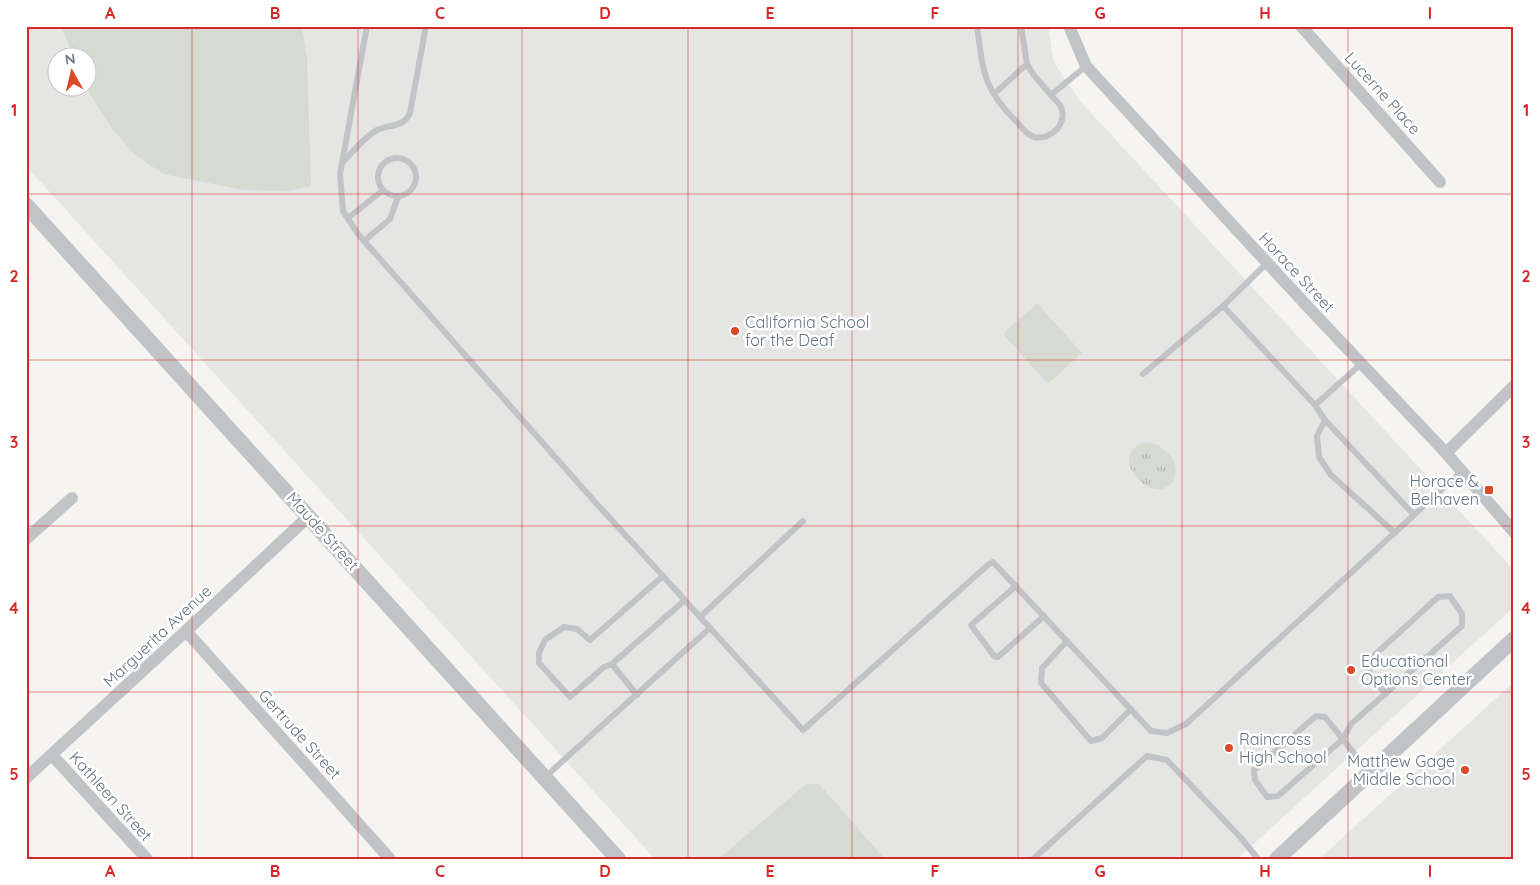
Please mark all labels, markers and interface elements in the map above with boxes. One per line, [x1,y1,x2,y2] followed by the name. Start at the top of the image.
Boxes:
[105,3,116,23] text: A
[270,3,280,23] text: B
[435,3,445,23] text: C
[599,3,611,23] text: D
[765,3,775,23] text: E
[931,3,940,23] text: F
[1094,3,1106,23] text: G
[1259,3,1271,23] text: H
[1428,3,1432,23] text: I
[48,48,98,98] north arrow
[1341,48,1425,138] street label: Lucerne Place
[64,49,77,69] text: N
[11,100,17,120] text: 1
[1523,100,1529,120] text: 1
[1255,228,1339,316] street label: Horace Street
[9,266,19,286] text: 2
[1521,266,1531,286] text: 2
[745,312,869,350] place label: California School for the Deaf
[729,325,741,337] marker: California School for the Deaf
[10,432,18,452] text: 3
[1522,432,1530,452] text: 3
[1410,471,1479,509] place label: Horace & Belhaven
[1483,484,1495,496] marker: Horace & Belhaven
[283,488,363,574] street label: Maude Street
[99,581,215,691] street label: Marguerita Avenue
[9,598,19,618] text: 4
[1521,598,1531,618] text: 4
[1361,651,1472,689] place label: Educational Options Center
[1345,664,1357,676] marker: Educational Options Center
[254,685,346,783] street label: Gertrude Street
[1239,729,1327,767] place label: Raincross High School
[1223,742,1235,754] marker: Raincross High School
[65,747,157,845] street label: Kathleen Street
[1347,751,1455,789] place label: Matthew Gage Middle School
[9,764,19,784] text: 5
[1459,764,1471,776] marker: Matthew Gage Middle School
[1521,764,1531,784] text: 5
[105,861,116,881] text: A
[270,861,280,881] text: B
[435,861,445,881] text: C
[599,861,611,881] text: D
[765,861,775,881] text: E
[931,861,940,881] text: F
[1094,861,1106,881] text: G
[1259,861,1271,881] text: H
[1428,861,1432,881] text: I

